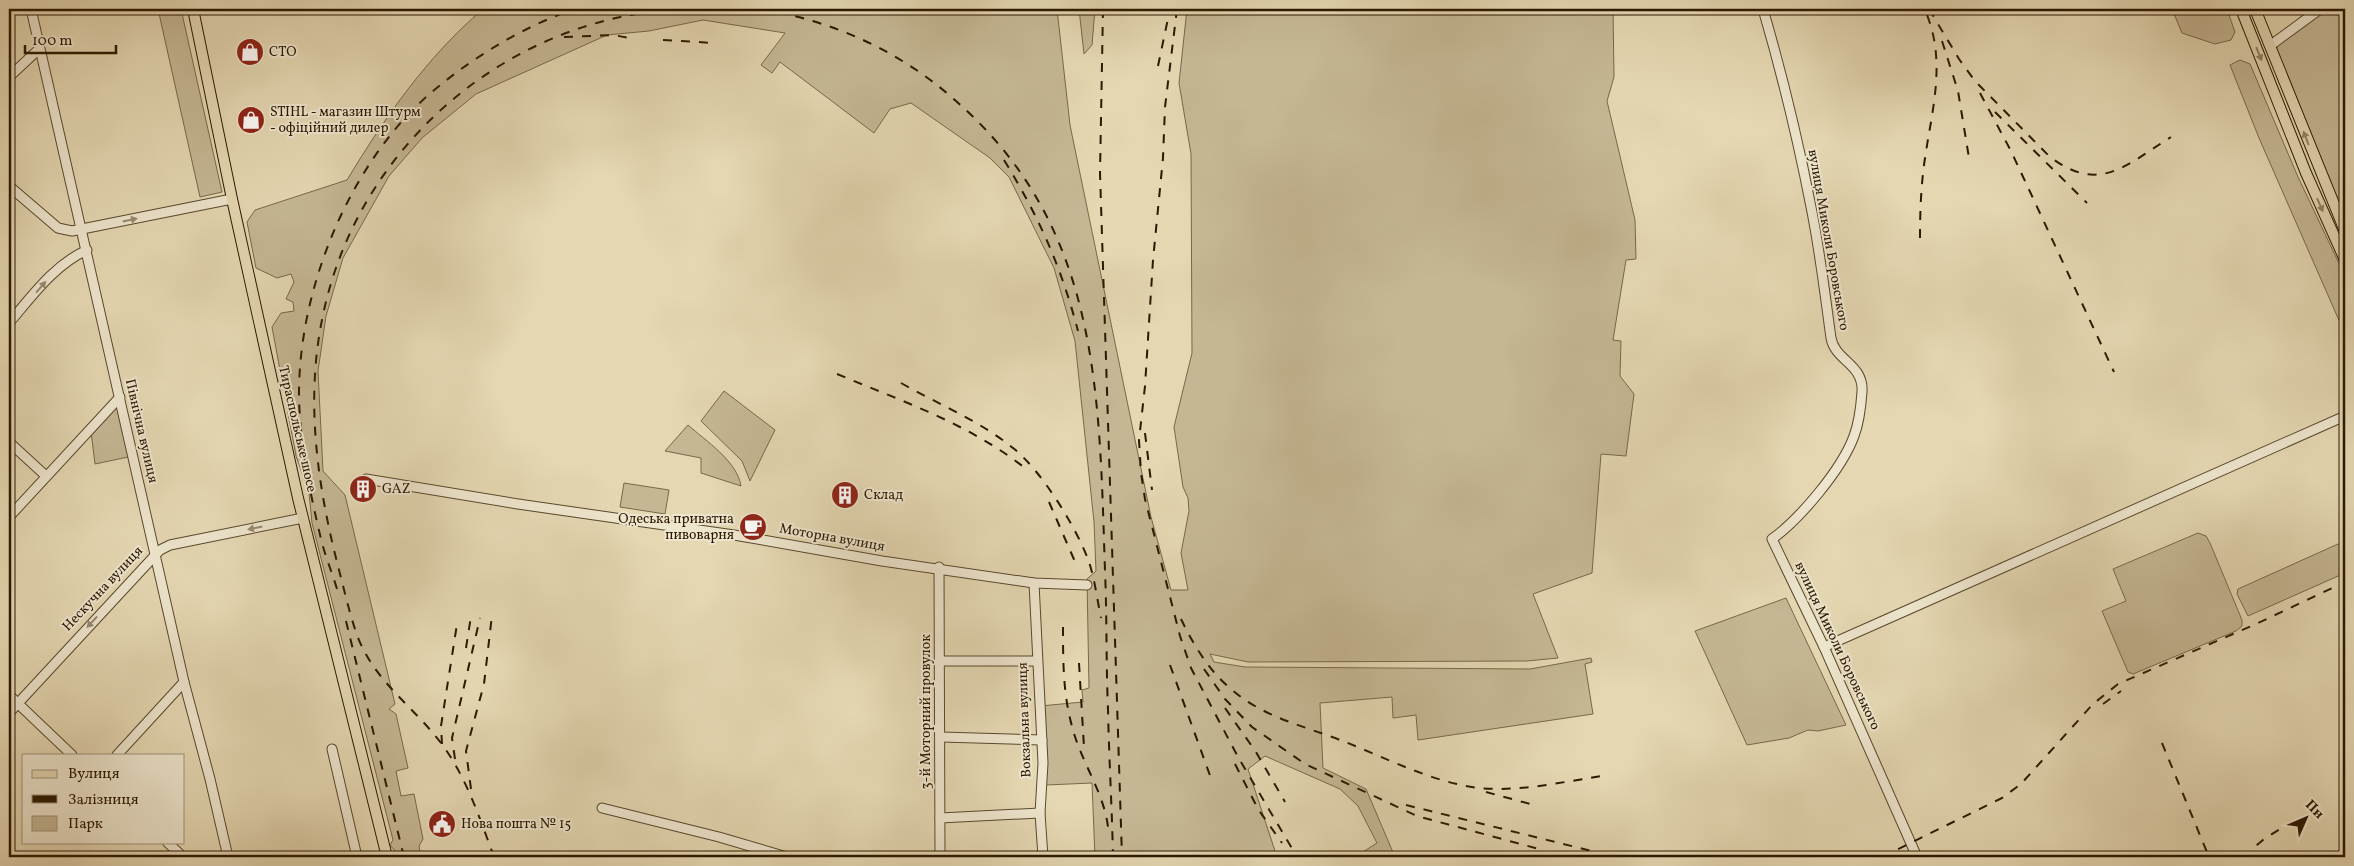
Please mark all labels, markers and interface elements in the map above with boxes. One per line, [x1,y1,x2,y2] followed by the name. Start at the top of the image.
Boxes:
[25,22,116,54] scale bar
[32,31,72,52] text: 100 m
[235,37,265,67] shop icon: СТО
[269,43,296,62] place label: СТО
[2255,47,2263,62] one-way arrow
[270,103,421,138] place label: STIHL - магазин Штурм - офіційний дилер
[236,105,266,135] shop icon: STIHL - магазин Штурм - офіційний дилер
[2302,130,2309,145] one-way arrow
[1803,148,1853,332] street label: вулиця Миколи Боровського
[2316,198,2324,212] one-way arrow
[122,216,138,224] one-way arrow
[35,281,47,293] one-way arrow
[273,364,321,494] street label: Тираспольське шосе
[120,377,162,485] street label: Північна вулиця
[348,474,378,504] building icon: GAZ
[382,480,411,499] place label: GAZ
[830,480,860,510] building icon: Склад
[864,486,903,505] place label: Склад
[618,510,734,545] place label: Одеська приватна пивоварня
[738,512,768,542] cafe icon: Одеська приватна пивоварня
[778,519,886,557] street label: Моторна вулиця
[248,524,263,532] one-way arrow
[58,542,148,636] street label: Нескучна вулиця
[1790,559,1884,733] street label: вулиця Миколи Боровського
[86,615,98,627] one-way arrow
[917,634,936,790] street label: 3-й Моторний провулок
[1013,662,1037,778] street label: Вокзальна вулиця
[22,754,185,844] legend
[68,764,120,785] text: Вулиця
[68,790,139,811] text: Залізниця
[2282,794,2332,844] north arrow
[2300,796,2328,824] text: Пн
[427,809,457,839] public building icon: Нова пошта № 15
[68,814,103,835] text: Парк
[461,815,571,834] place label: Нова пошта № 15

